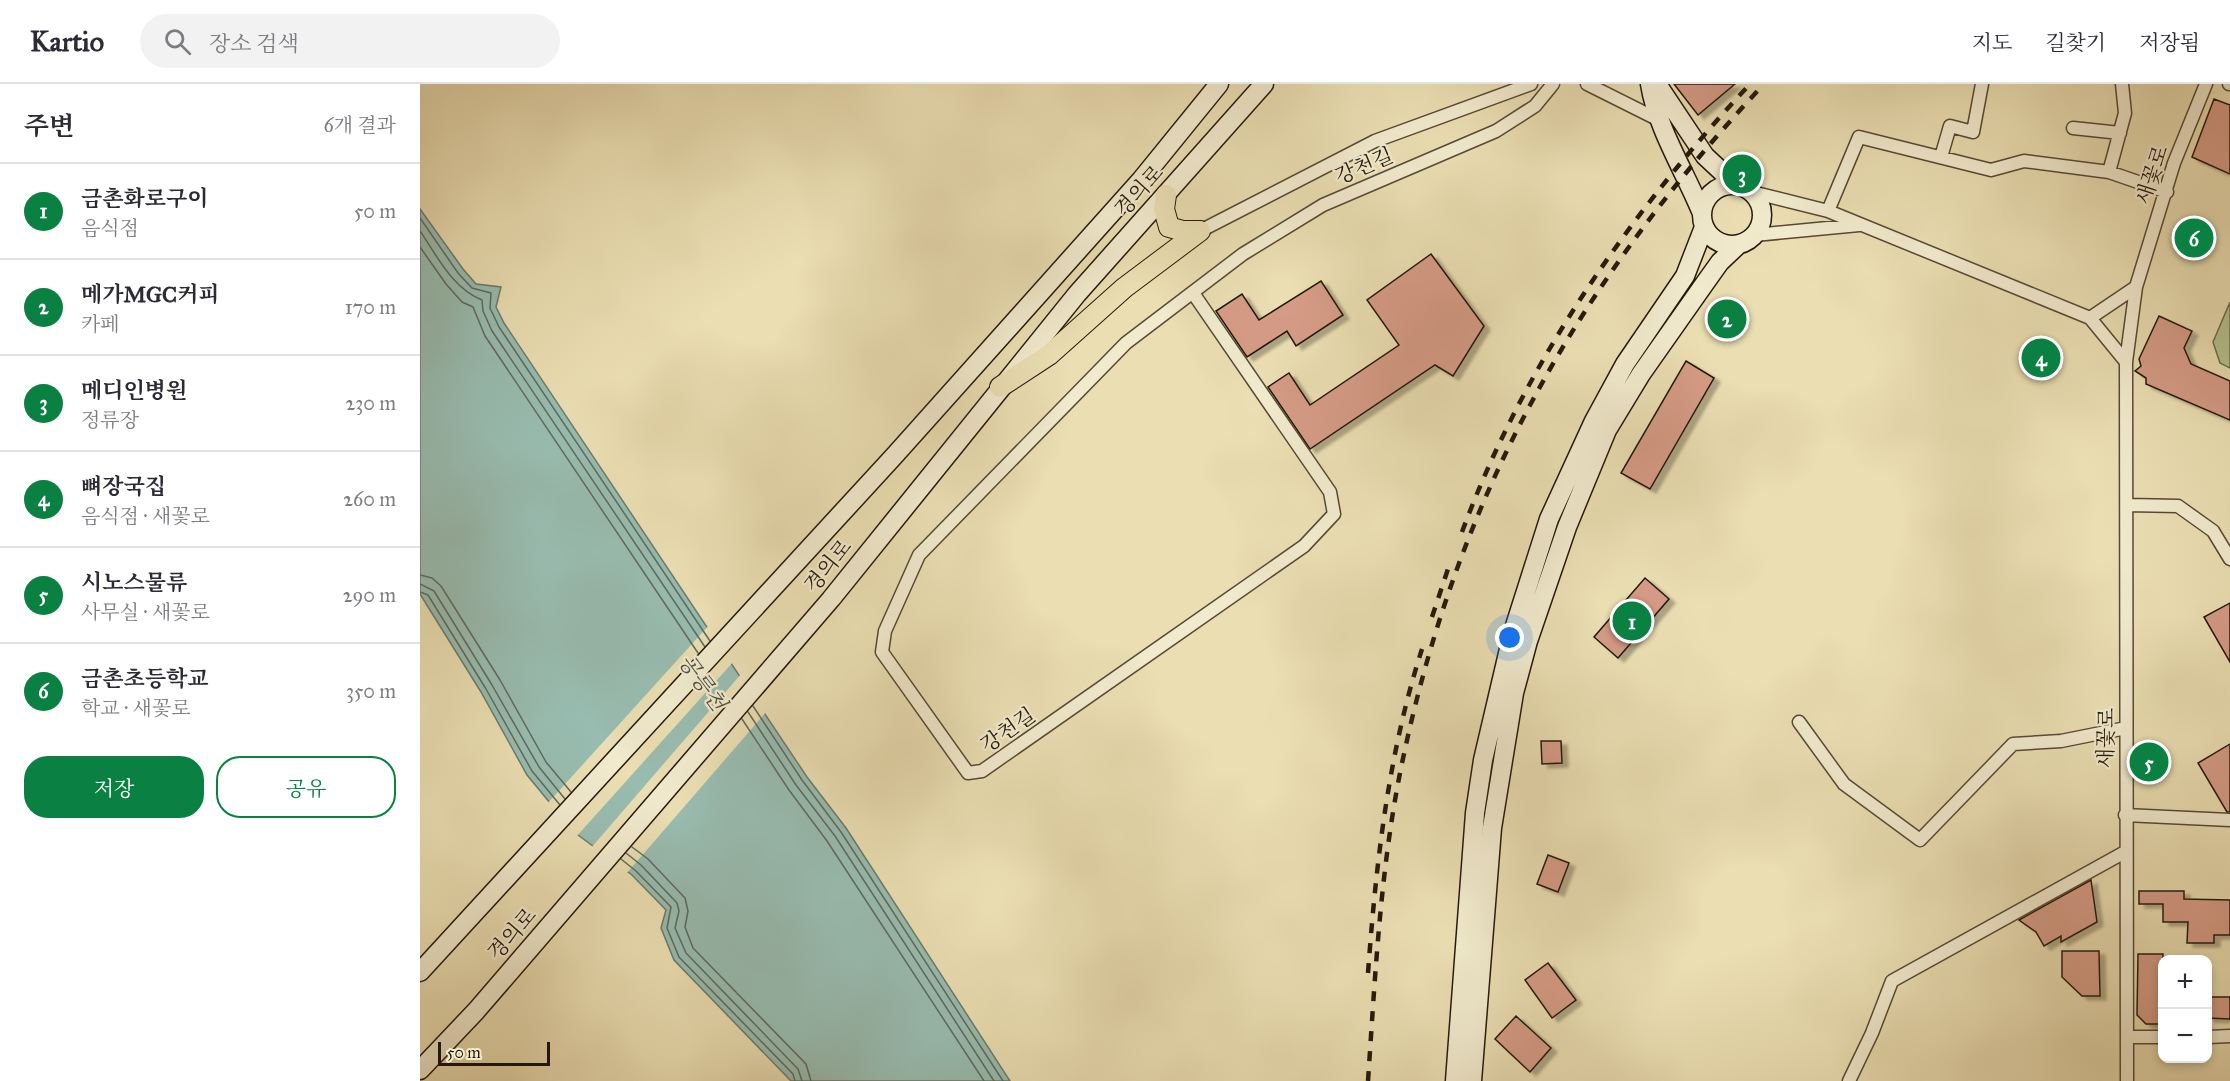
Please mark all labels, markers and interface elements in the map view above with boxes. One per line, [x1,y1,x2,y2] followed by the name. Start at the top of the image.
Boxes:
[140,14,560,68] search box
[30,24,104,59] text: Kartio
[161,25,194,58] icon: search
[209,30,299,57] text: 장소 검색
[1972,30,2012,56] text: 지도
[2045,30,2106,56] text: 길찾기
[2139,30,2200,56] text: 저장됨
[24,110,74,142] text: 주변
[323,113,396,137] text: 6개 결과
[1331,142,1397,190] street label: 강천길
[2130,142,2174,208] street label: 새꽃로
[1722,152,1762,196] pin: 3
[1109,160,1169,222] street label: 경의로
[81,185,209,212] text: 금촌화로구이
[40,199,47,223] text: 1
[354,199,396,223] text: 50 m
[81,216,139,240] text: 음식점
[2174,216,2214,260] pin: 6
[81,281,219,308] text: 메가MGC커피
[39,295,48,319] text: 2
[345,295,396,319] text: 170 m
[1708,296,1746,342] pin: 2
[81,312,120,336] text: 카페
[2022,336,2060,380] pin: 4
[81,377,187,404] text: 메디인병원
[40,391,48,415] text: 3
[345,391,396,415] text: 230 m
[81,408,139,432] text: 정류장
[81,473,166,500] text: 뼈장국집
[38,487,49,511] text: 4
[343,487,396,511] text: 260 m
[81,504,210,528] text: 음식점 · 새꽃로
[799,534,857,598] street label: 경의로
[81,569,187,596] text: 시노스물류
[39,583,48,607] text: 5
[343,583,396,607] text: 290 m
[1612,598,1652,644] pin: 1
[81,600,210,624] text: 사무실 · 새꽃로
[1495,623,1524,652] your location
[673,649,733,717] water label: 공릉천
[81,665,209,692] text: 금촌초등학교
[38,679,49,703] text: 6
[346,679,396,703] text: 350 m
[81,696,191,720] text: 학교 · 새꽃로
[976,702,1040,758] street label: 강천길
[2092,707,2120,769] street label: 새꽃로
[2130,740,2168,784] pin: 5
[24,756,204,818] button: 저장
[216,756,396,818] button: 공유
[482,903,542,965] street label: 경의로
[2158,955,2212,1063] map controls
[2158,955,2212,1009] button: +
[2158,1009,2212,1063] button: −
[438,1039,550,1066] scale bar
[447,1043,481,1062] text: 50 m

